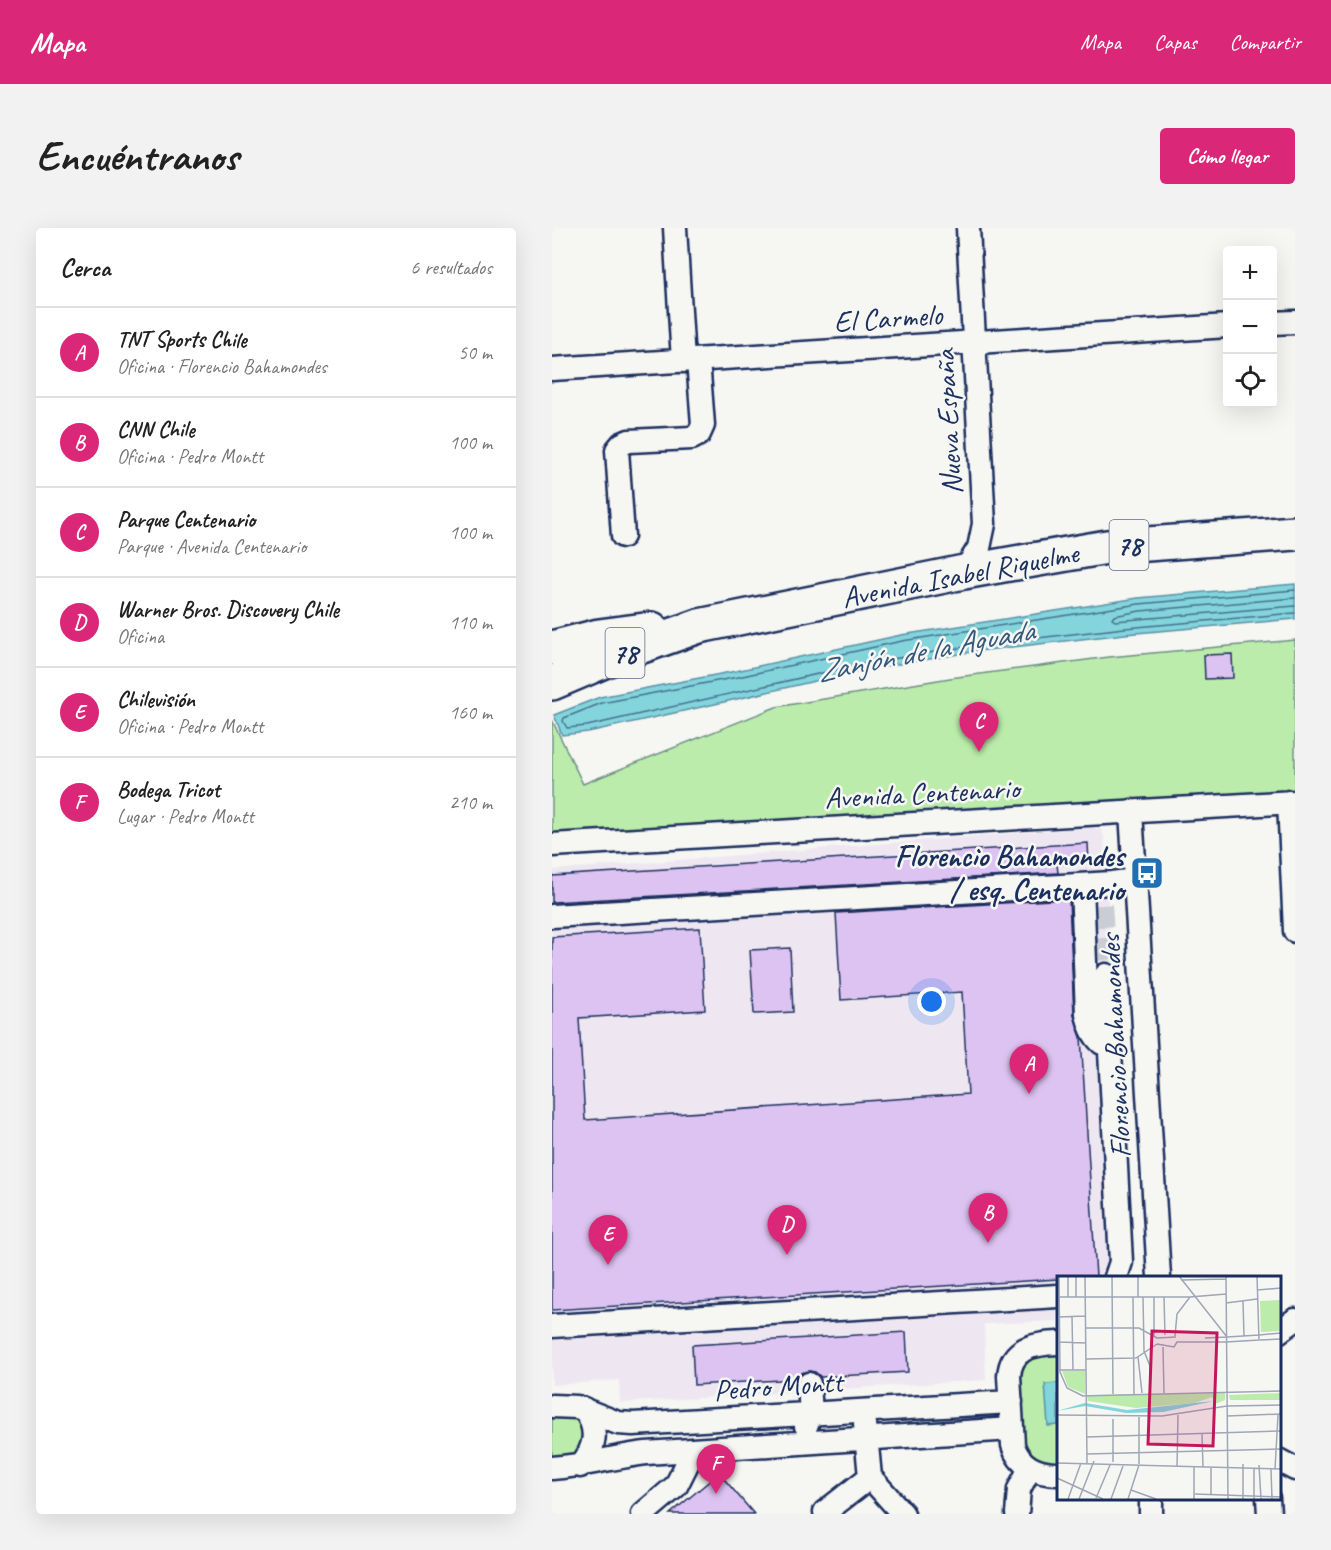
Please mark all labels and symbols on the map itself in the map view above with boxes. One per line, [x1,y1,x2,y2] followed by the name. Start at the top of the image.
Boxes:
[833,295,945,341] street label: El Carmelo
[925,346,971,496] street label: Nueva España
[1110,520,1148,570] road number: 78
[838,533,1084,617] street label: Avenida Isabel Riquelme
[813,609,1040,692] water label: Zanjón de la Aguada
[606,628,644,678] road number: 78
[960,702,998,752] pin: C
[824,769,1024,817] street label: Avenida Centenario
[895,837,1127,909] place label: Florencio Bahamondes / esq. Centenario
[1129,855,1165,891] bus stop icon: Florencio Bahamondes / esq. Centenario
[1090,930,1140,1159] street label: Florencio Bahamondes
[917,987,946,1016] your location
[1010,1044,1048,1094] pin: A
[968,1194,1008,1243] pin: B
[768,1206,806,1255] pin: D
[588,1216,628,1265] pin: E
[1057,1276,1280,1499] inset map
[712,1362,847,1409] street label: Pedro Montt
[696,1444,736,1494] pin: F

